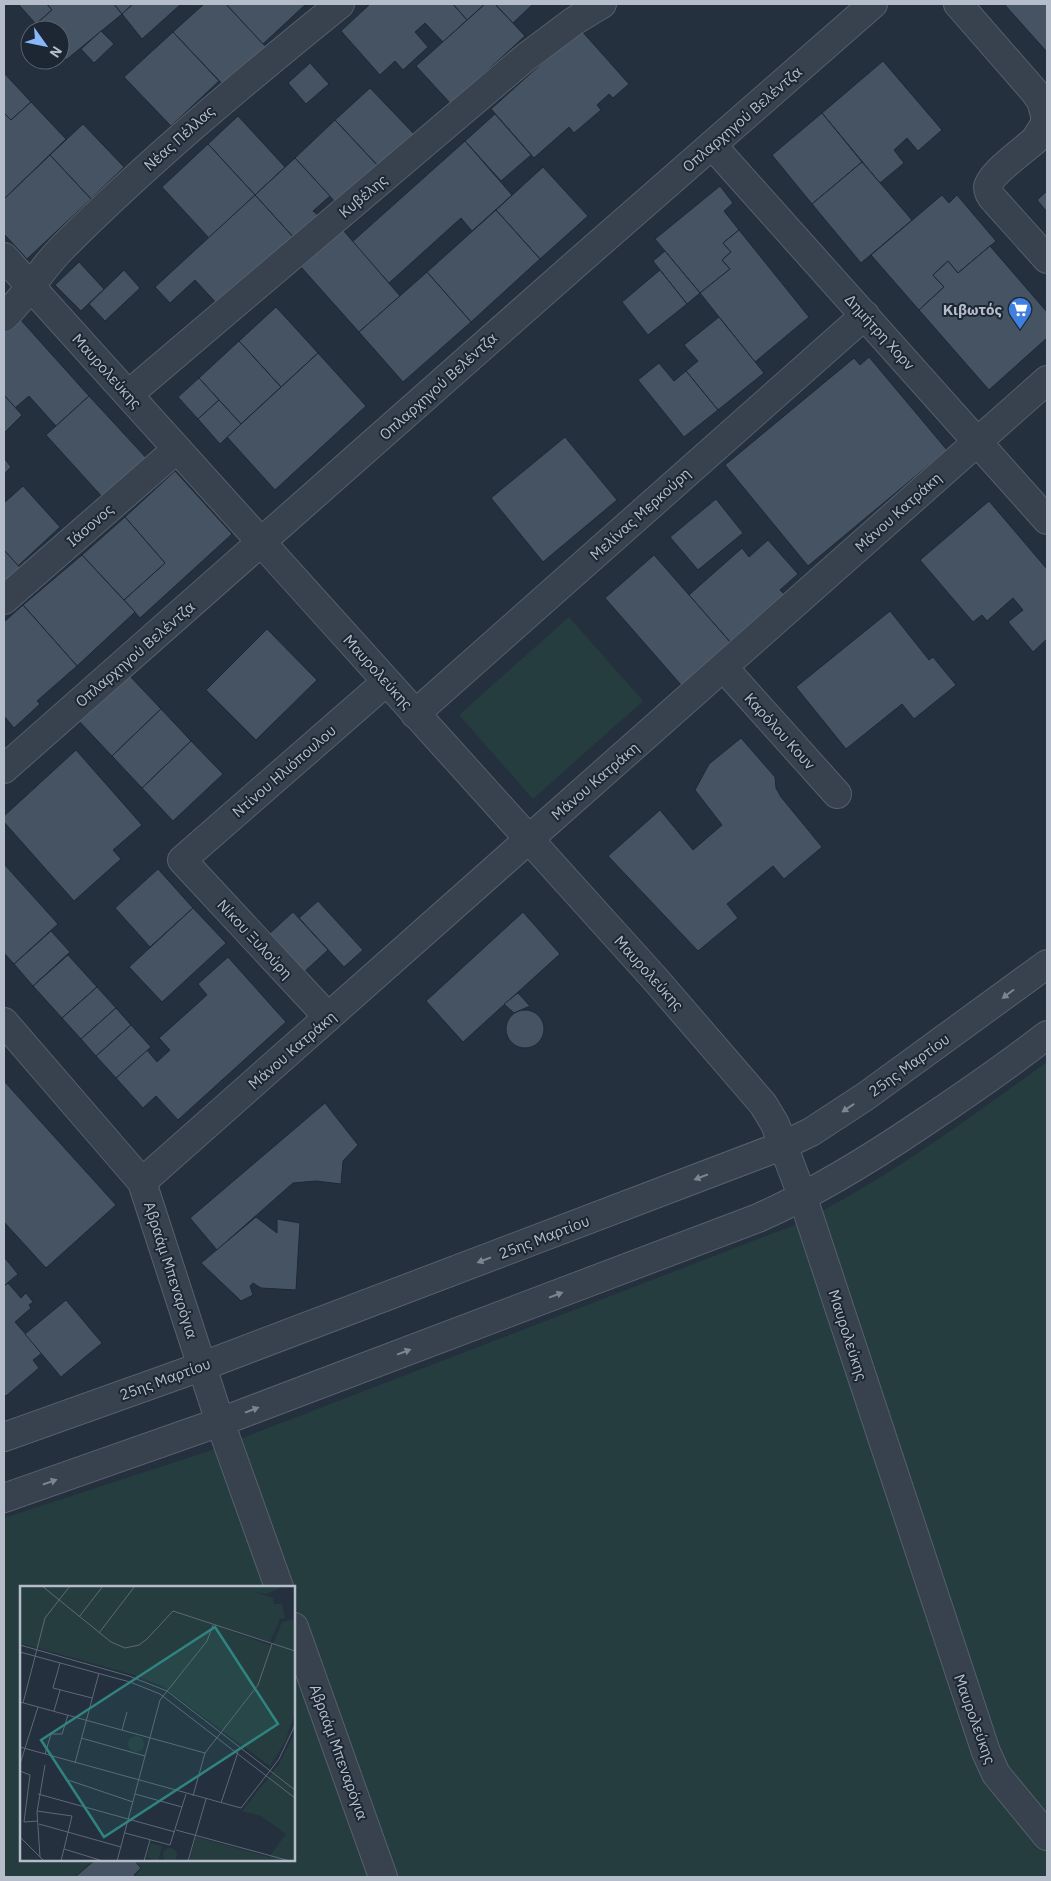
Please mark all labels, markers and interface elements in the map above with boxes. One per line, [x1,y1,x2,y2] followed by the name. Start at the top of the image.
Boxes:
[20,20,70,70] north arrow
[46,43,66,61] text: N
[678,62,806,176] street label: Οπλαρχηγού Βελέντζα
[140,101,218,175] street label: Νέας Πέλλας
[335,170,391,222] street label: Κυβέλης
[841,290,919,374] street label: Δημήτρη Χορν
[1007,296,1033,330] supermarket icon: Κιβωτός
[943,300,1002,319] place label: Κιβωτός
[375,328,501,444] street label: Οπλαρχηγού Βελέντζα
[68,330,146,412] street label: Μαυρολεύκης
[586,464,694,564] street label: Μελίνας Μερκούρη
[851,468,945,556] street label: Μάνου Κατράκη
[63,500,117,550] street label: Ιάσoνος
[71,597,199,711] street label: Οπλαρχηγού Βελέντζα
[339,631,417,713] street label: Μαυρολεύκης
[740,689,820,774] street label: Καρόλου Κουν
[228,721,340,821] street label: Ντίνου Ηλιόπουλου
[547,738,643,824] street label: Μάνου Κατράκη
[213,895,297,983] street label: Νίκου Ξυλούρη
[610,932,688,1014] street label: Μαυρολεύκης
[1002,988,1015,999] one-way arrow
[244,1007,340,1093] street label: Μάνου Κατράκη
[865,1029,953,1101] street label: 25ης Μαρτίου
[841,1103,854,1113] one-way arrow
[694,1174,708,1182] one-way arrow
[140,1199,202,1341] street label: Αβραάμ Μπεναρόγια
[496,1211,592,1263] street label: 25ης Μαρτίου
[476,1256,491,1264] one-way arrow
[824,1287,872,1383] street label: Μαυρολεύκης
[549,1290,564,1298] one-way arrow
[397,1348,412,1355] one-way arrow
[117,1354,213,1404] street label: 25ης Μαρτίου
[245,1406,260,1413] one-way arrow
[43,1477,58,1485] one-way arrow
[20,1586,295,1861] inset map
[950,1671,1000,1767] street label: Μαυρολεύκης
[306,1682,372,1823] street label: Αβραάμ Μπεναρόγια

